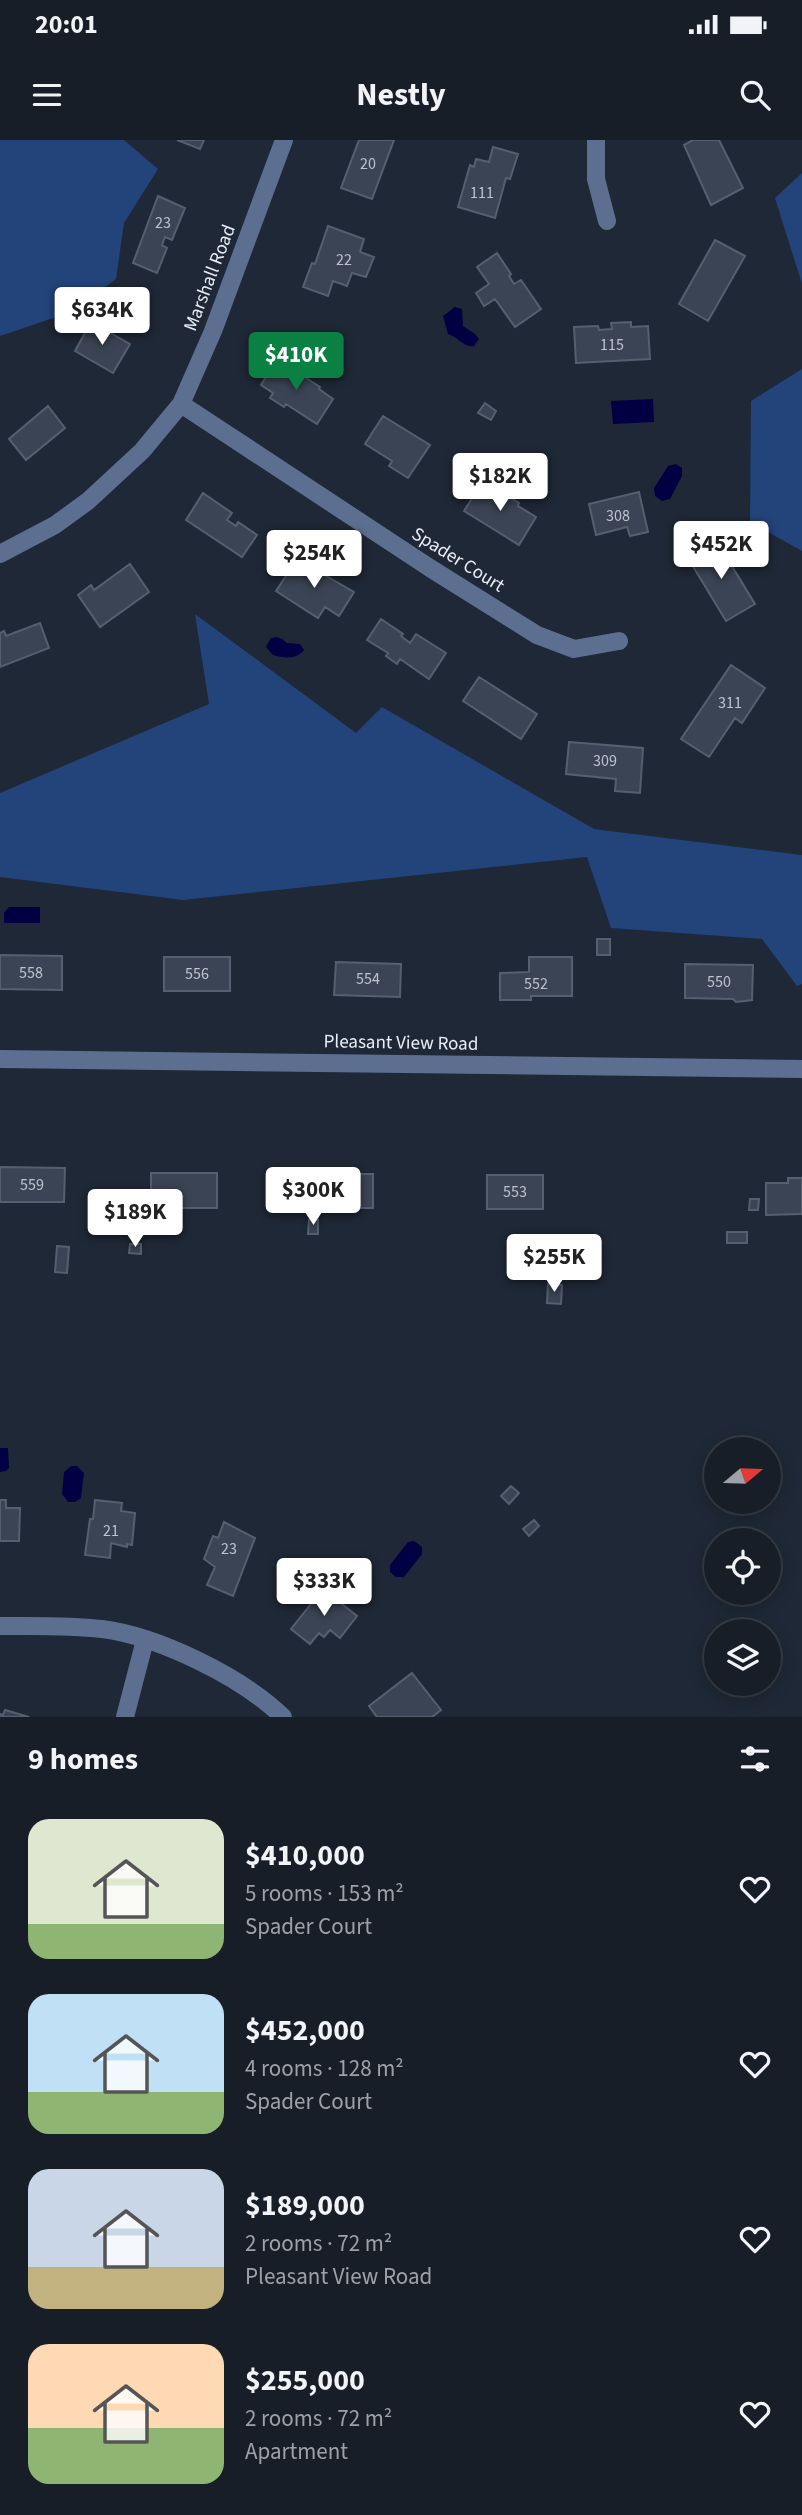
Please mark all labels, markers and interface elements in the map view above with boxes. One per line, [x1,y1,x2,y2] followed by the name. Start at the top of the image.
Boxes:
[35,6,98,43] text: 20:01
[356,72,446,118] text: Nestly
[28,76,66,114] icon: menu
[736,76,774,114] icon: search
[360,153,376,175] house number: 20
[470,182,494,204] house number: 111
[155,212,171,234] house number: 23
[177,221,243,335] street label: Marshall Road
[336,249,352,271] house number: 22
[53,288,151,347] pin: $634K
[71,293,133,326] text: $634K
[247,332,345,392] pin: $410K
[600,334,624,356] house number: 115
[265,338,327,371] text: $410K
[451,454,549,513] pin: $182K
[469,459,531,492] text: $182K
[606,505,630,527] house number: 308
[406,521,510,600] street label: Spader Court
[672,522,770,581] pin: $452K
[690,527,752,560] text: $452K
[265,531,363,590] pin: $254K
[283,536,345,569] text: $254K
[718,692,742,714] house number: 311
[593,750,617,772] house number: 309
[19,962,43,984] house number: 558
[185,963,209,985] house number: 556
[356,968,380,990] house number: 554
[707,971,731,993] house number: 550
[524,973,548,995] house number: 552
[323,1028,479,1058] street label: Pleasant View Road
[264,1168,362,1227] pin: $300K
[282,1173,344,1206] text: $300K
[20,1174,44,1196] house number: 559
[503,1181,527,1203] house number: 553
[86,1190,184,1249] pin: $189K
[104,1195,166,1228] text: $189K
[505,1234,603,1294] pin: $255K
[523,1240,585,1273] text: $255K
[704,1437,780,1514] north arrow
[704,1437,781,1696] map controls
[103,1520,119,1542] house number: 21
[704,1528,781,1605] button: locate
[221,1538,237,1560] house number: 23
[275,1558,373,1618] pin: $333K
[293,1564,355,1597] text: $333K
[704,1619,781,1696] button: layers
[28,1738,138,1781] text: 9 homes
[736,1740,774,1778] icon: filters
[245,1834,365,1877] text: $410,000
[84,1847,168,1931] icon: home
[736,1870,774,1908] icon: heart
[245,1877,404,1910] text: 5 rooms · 153 m²
[245,1910,372,1943] text: Spader Court
[245,2009,365,2052] text: $452,000
[84,2022,168,2106] icon: home
[736,2045,774,2083] icon: heart
[245,2052,404,2085] text: 4 rooms · 128 m²
[245,2085,372,2118] text: Spader Court
[245,2184,365,2227] text: $189,000
[84,2197,168,2281] icon: home
[736,2220,774,2258] icon: heart
[245,2227,392,2260] text: 2 rooms · 72 m²
[245,2260,432,2293] text: Pleasant View Road
[245,2359,365,2402] text: $255,000
[84,2372,168,2456] icon: home
[736,2395,774,2433] icon: heart
[245,2402,392,2435] text: 2 rooms · 72 m²
[245,2435,348,2468] text: Apartment

